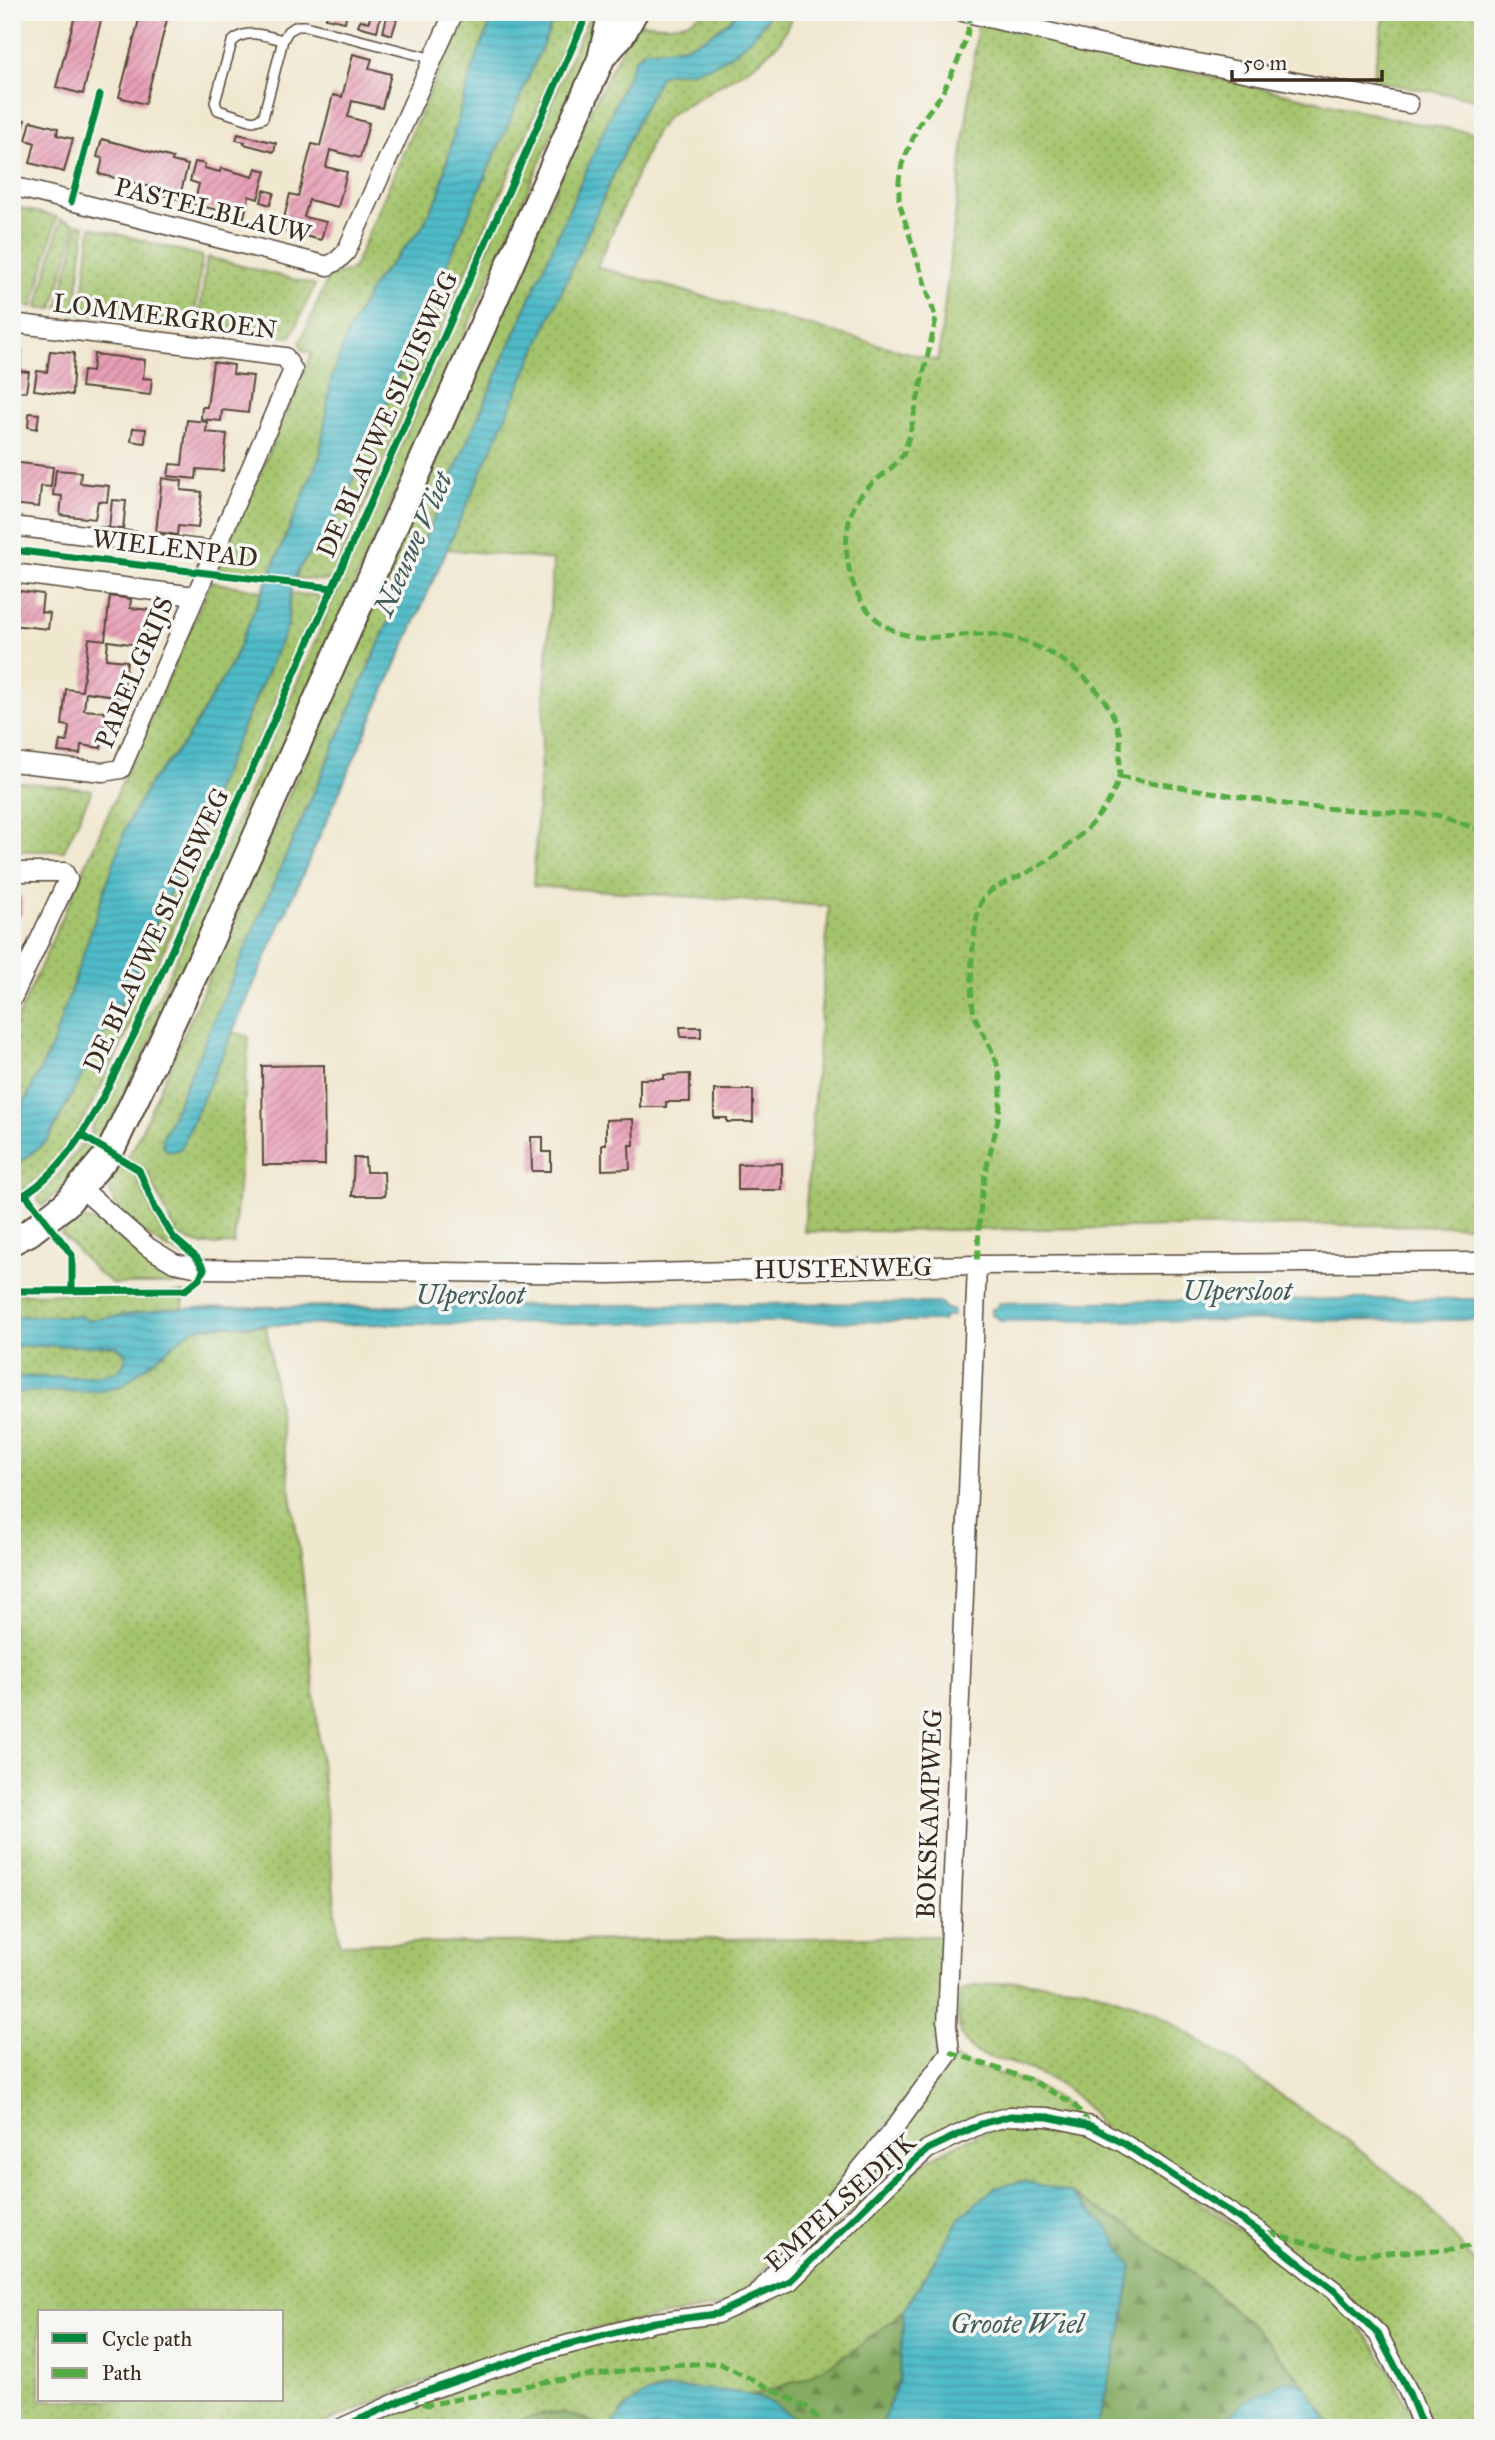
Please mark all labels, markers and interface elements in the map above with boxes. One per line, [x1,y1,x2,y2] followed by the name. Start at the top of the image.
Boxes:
[1232,38,1383,82] scale bar
[1243,50,1288,76] text: 50 m
[112,170,316,250] street label: PASTELBLAUW
[309,266,465,562] street label: DE BLAUWE SLUISWEG
[51,286,279,346] street label: LOMMERGROEN
[365,464,461,623] water label: Nieuwe Vliet
[90,522,260,574] street label: WIELENPAD
[88,591,180,753] street label: PARELGRIJS
[76,783,236,1077] street label: DE BLAUWE SLUISWEG
[753,1250,933,1286] street label: HUSTENWEG
[1182,1273,1294,1308] water label: Ulpersloot
[415,1277,527,1312] water label: Ulpersloot
[909,1708,949,1920] street label: BOKSKAMPWEG
[758,2126,922,2278] street label: EMPELSEDIJK
[950,2306,1086,2341] water label: Groote Wiel
[38,2310,284,2402] legend
[102,2326,193,2352] text: Cycle path
[102,2360,142,2386] text: Path

